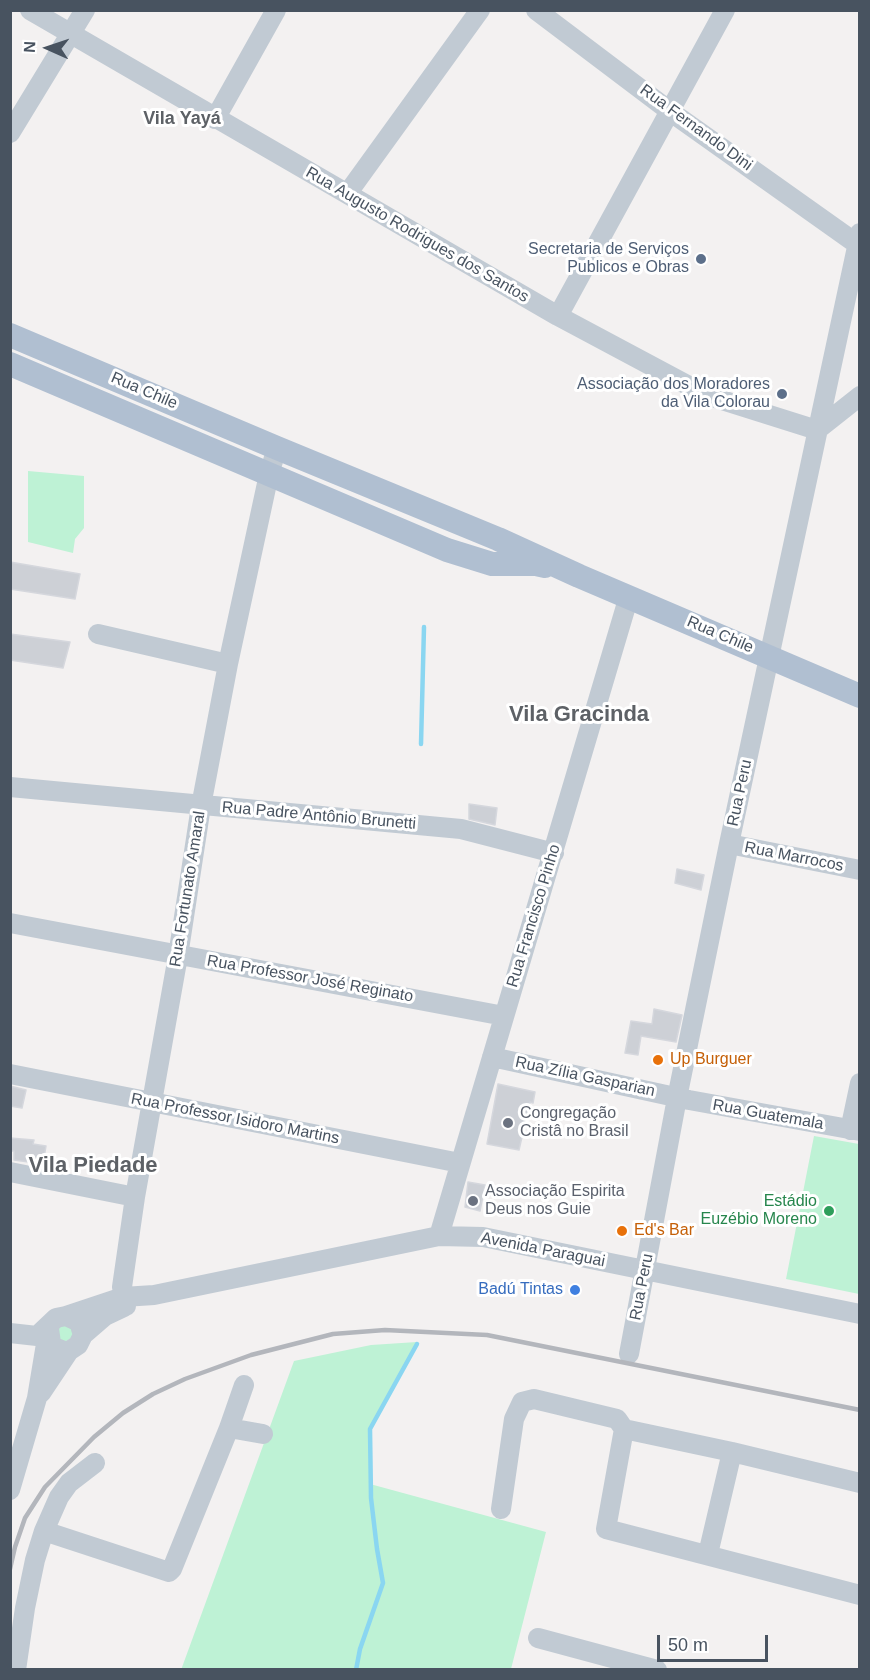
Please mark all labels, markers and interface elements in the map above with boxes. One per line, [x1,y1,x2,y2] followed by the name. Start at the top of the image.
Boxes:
[18,18,78,78] north arrow
[21,41,38,53] text: N
[636,81,756,175] street label: Rua Fernando Dini
[143,108,221,130] district label: Vila Yayá
[302,163,532,307] street label: Rua Augusto Rodrigues dos Santos
[528,240,689,278] place label: Secretaria de Serviços Publicos e Obras
[694,252,708,266] marker: Secretaria de Serviços Publicos e Obras
[108,368,180,414] street label: Rua Chile
[577,375,770,413] place label: Associação dos Moradores da Vila Colorau
[775,387,789,401] marker: Associação dos Moradores da Vila Colorau
[684,612,756,658] street label: Rua Chile
[509,702,649,728] district label: Vila Gracinda
[724,758,756,828] street label: Rua Peru
[221,798,417,834] street label: Rua Padre Antônio Brunetti
[166,810,210,968] street label: Rua Fortunato Amaral
[743,838,845,876] street label: Rua Marrocos
[503,842,565,990] street label: Rua Francisco Pinho
[205,951,415,1007] street label: Rua Professor José Reginato
[670,1050,752,1070] place label: Up Burguer
[513,1053,657,1101] street label: Rua Zília Gasparian
[651,1053,665,1067] marker: Up Burguer
[129,1089,341,1149] street label: Rua Professor Isidoro Martins
[711,1096,825,1134] street label: Rua Guatemala
[520,1104,628,1142] place label: Congregação Cristâ no Brasil
[501,1116,515,1130] marker: Congregação Cristâ no Brasil
[28,1153,158,1179] district label: Vila Piedade
[485,1182,625,1220] place label: Associação Espirita Deus nos Guie
[700,1192,817,1230] place label: Estádio Euzébio Moreno
[466,1194,480,1208] marker: Associação Espirita Deus nos Guie
[822,1204,836,1218] marker: Estádio Euzébio Moreno
[634,1221,694,1241] place label: Ed's Bar
[615,1224,629,1238] marker: Ed's Bar
[479,1229,607,1271] street label: Avenida Paraguai
[626,1252,658,1322] street label: Rua Peru
[478,1280,563,1300] place label: Badú Tintas
[568,1283,582,1297] marker: Badú Tintas
[660,1623,771,1661] scale bar
[668,1635,708,1655] text: 50 m

